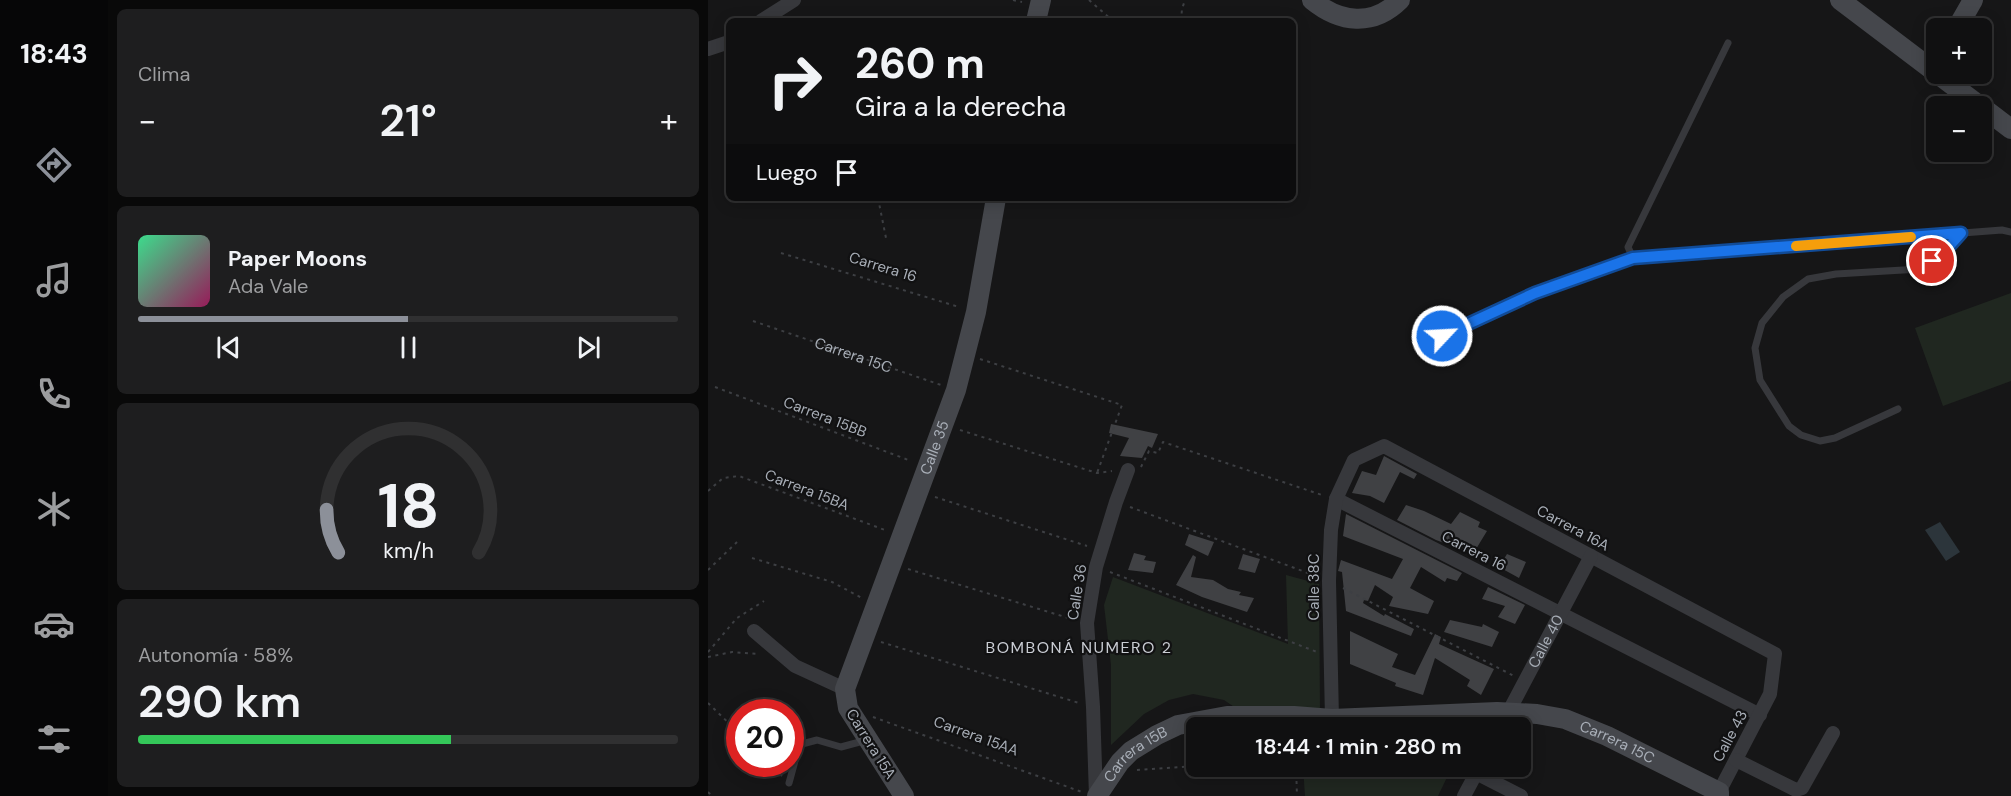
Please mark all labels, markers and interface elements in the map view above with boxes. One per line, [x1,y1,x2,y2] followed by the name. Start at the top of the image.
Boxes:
[1926,18,1992,162] map controls
[1926,18,1992,84] button: +
[20,36,88,71] text: 18:43
[855,36,985,91] text: 260 m
[756,42,834,120] icon: right
[138,61,190,87] text: Clima
[855,89,1066,124] text: Gira a la derecha
[379,91,437,150] text: 21°
[1926,96,1992,162] button: −
[138,99,156,142] text: −
[660,99,678,142] text: +
[33,144,75,186] icon: directions
[830,156,863,189] icon: arrive
[756,158,818,187] text: Luego
[1906,235,1957,286] pin
[228,244,367,273] text: Paper Moons
[1915,244,1948,277] icon: arrive
[847,247,919,287] street label: Carrera 16
[33,259,75,301] icon: music
[228,273,308,299] text: Ada Vale
[1410,304,1474,368] position arrow
[212,331,245,364] icon: previous
[392,331,425,364] icon: pause
[572,331,605,364] icon: next
[812,333,895,378] street label: Carrera 15C
[33,373,75,415] icon: phone
[780,392,870,442] street label: Carrera 15BB
[915,418,954,477] street label: Calle 35
[762,465,852,515] street label: Carrera 15BA
[377,466,439,547] text: 18
[33,488,75,530] icon: climate
[1533,501,1613,555] street label: Carrera 16A
[1438,526,1510,576] street label: Carrera 16
[383,538,433,566] text: km/h
[1304,553,1324,620] street label: Calle 38C
[1063,563,1091,621] street label: Calle 36
[33,603,75,645] icon: car
[1524,611,1568,671] street label: Calle 40
[986,637,1172,658] district label: BOMBONÁ NUMERO 2
[138,642,293,668] text: Autonomía · 58%
[138,672,301,731] text: 290 km
[726,699,804,777] speed limit sign: 20
[842,705,900,783] street label: Carrera 15A
[1708,707,1752,765] street label: Calle 43
[931,711,1021,761] street label: Carrera 15AA
[1577,716,1658,768] street label: Carrera 15C
[33,718,75,760] icon: filters
[1099,722,1171,786] street label: Carrera 15B
[1255,732,1462,761] text: 18:44 · 1 min · 280 m

